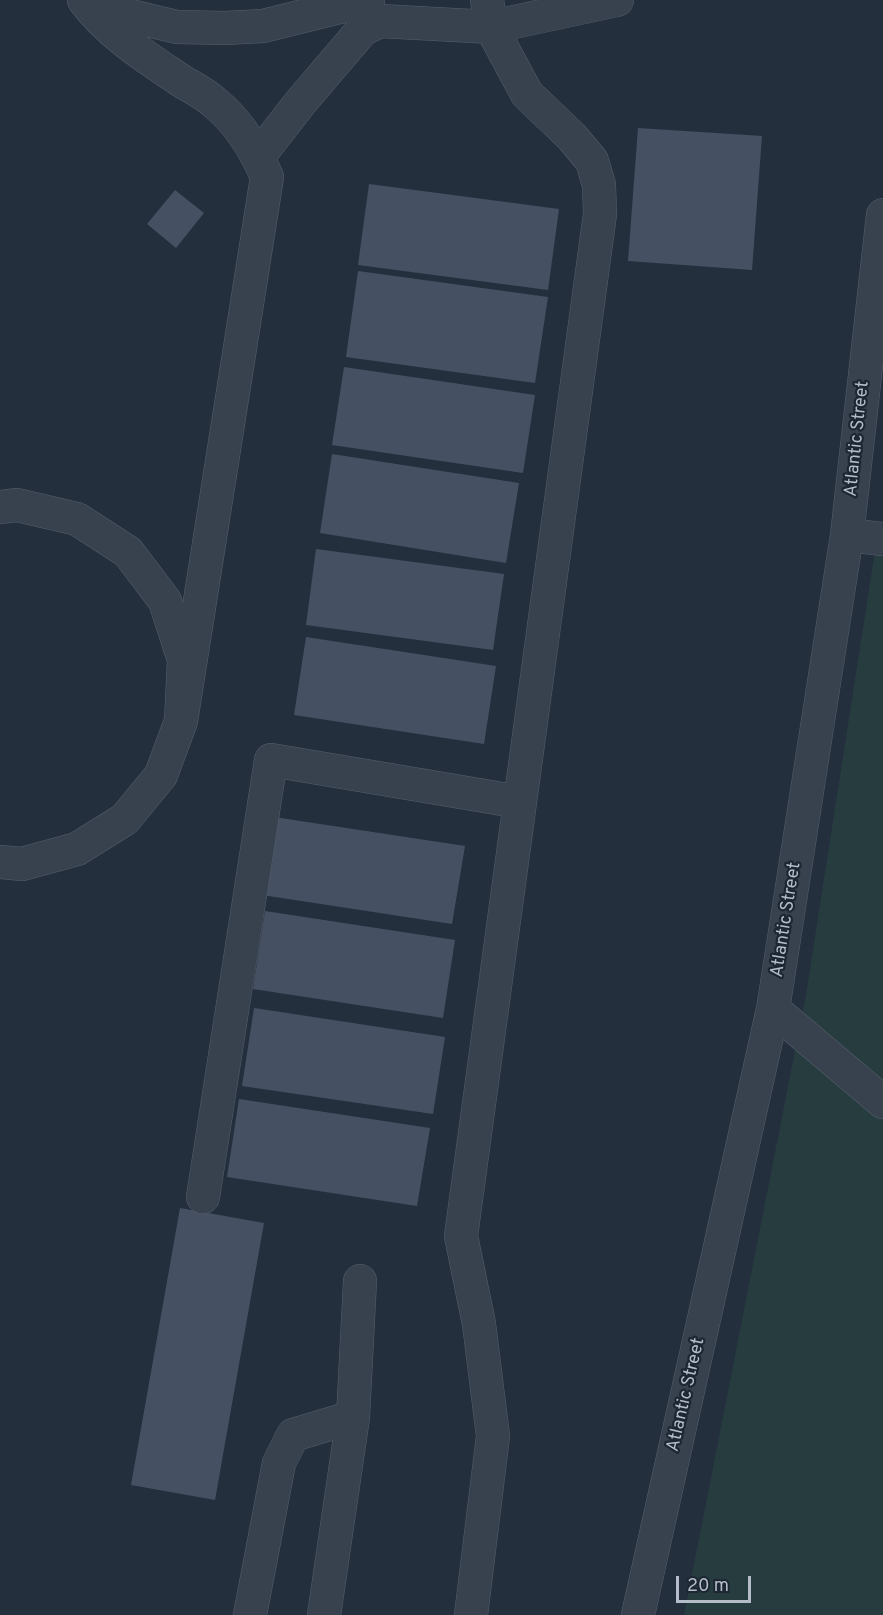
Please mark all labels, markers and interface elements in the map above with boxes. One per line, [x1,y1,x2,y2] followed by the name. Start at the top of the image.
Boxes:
[841,380,875,498] street label: Atlantic Street
[767,861,807,979] street label: Atlantic Street
[663,1336,711,1454] street label: Atlantic Street
[679,1564,754,1602] scale bar
[687,1575,729,1598] text: 20 m

